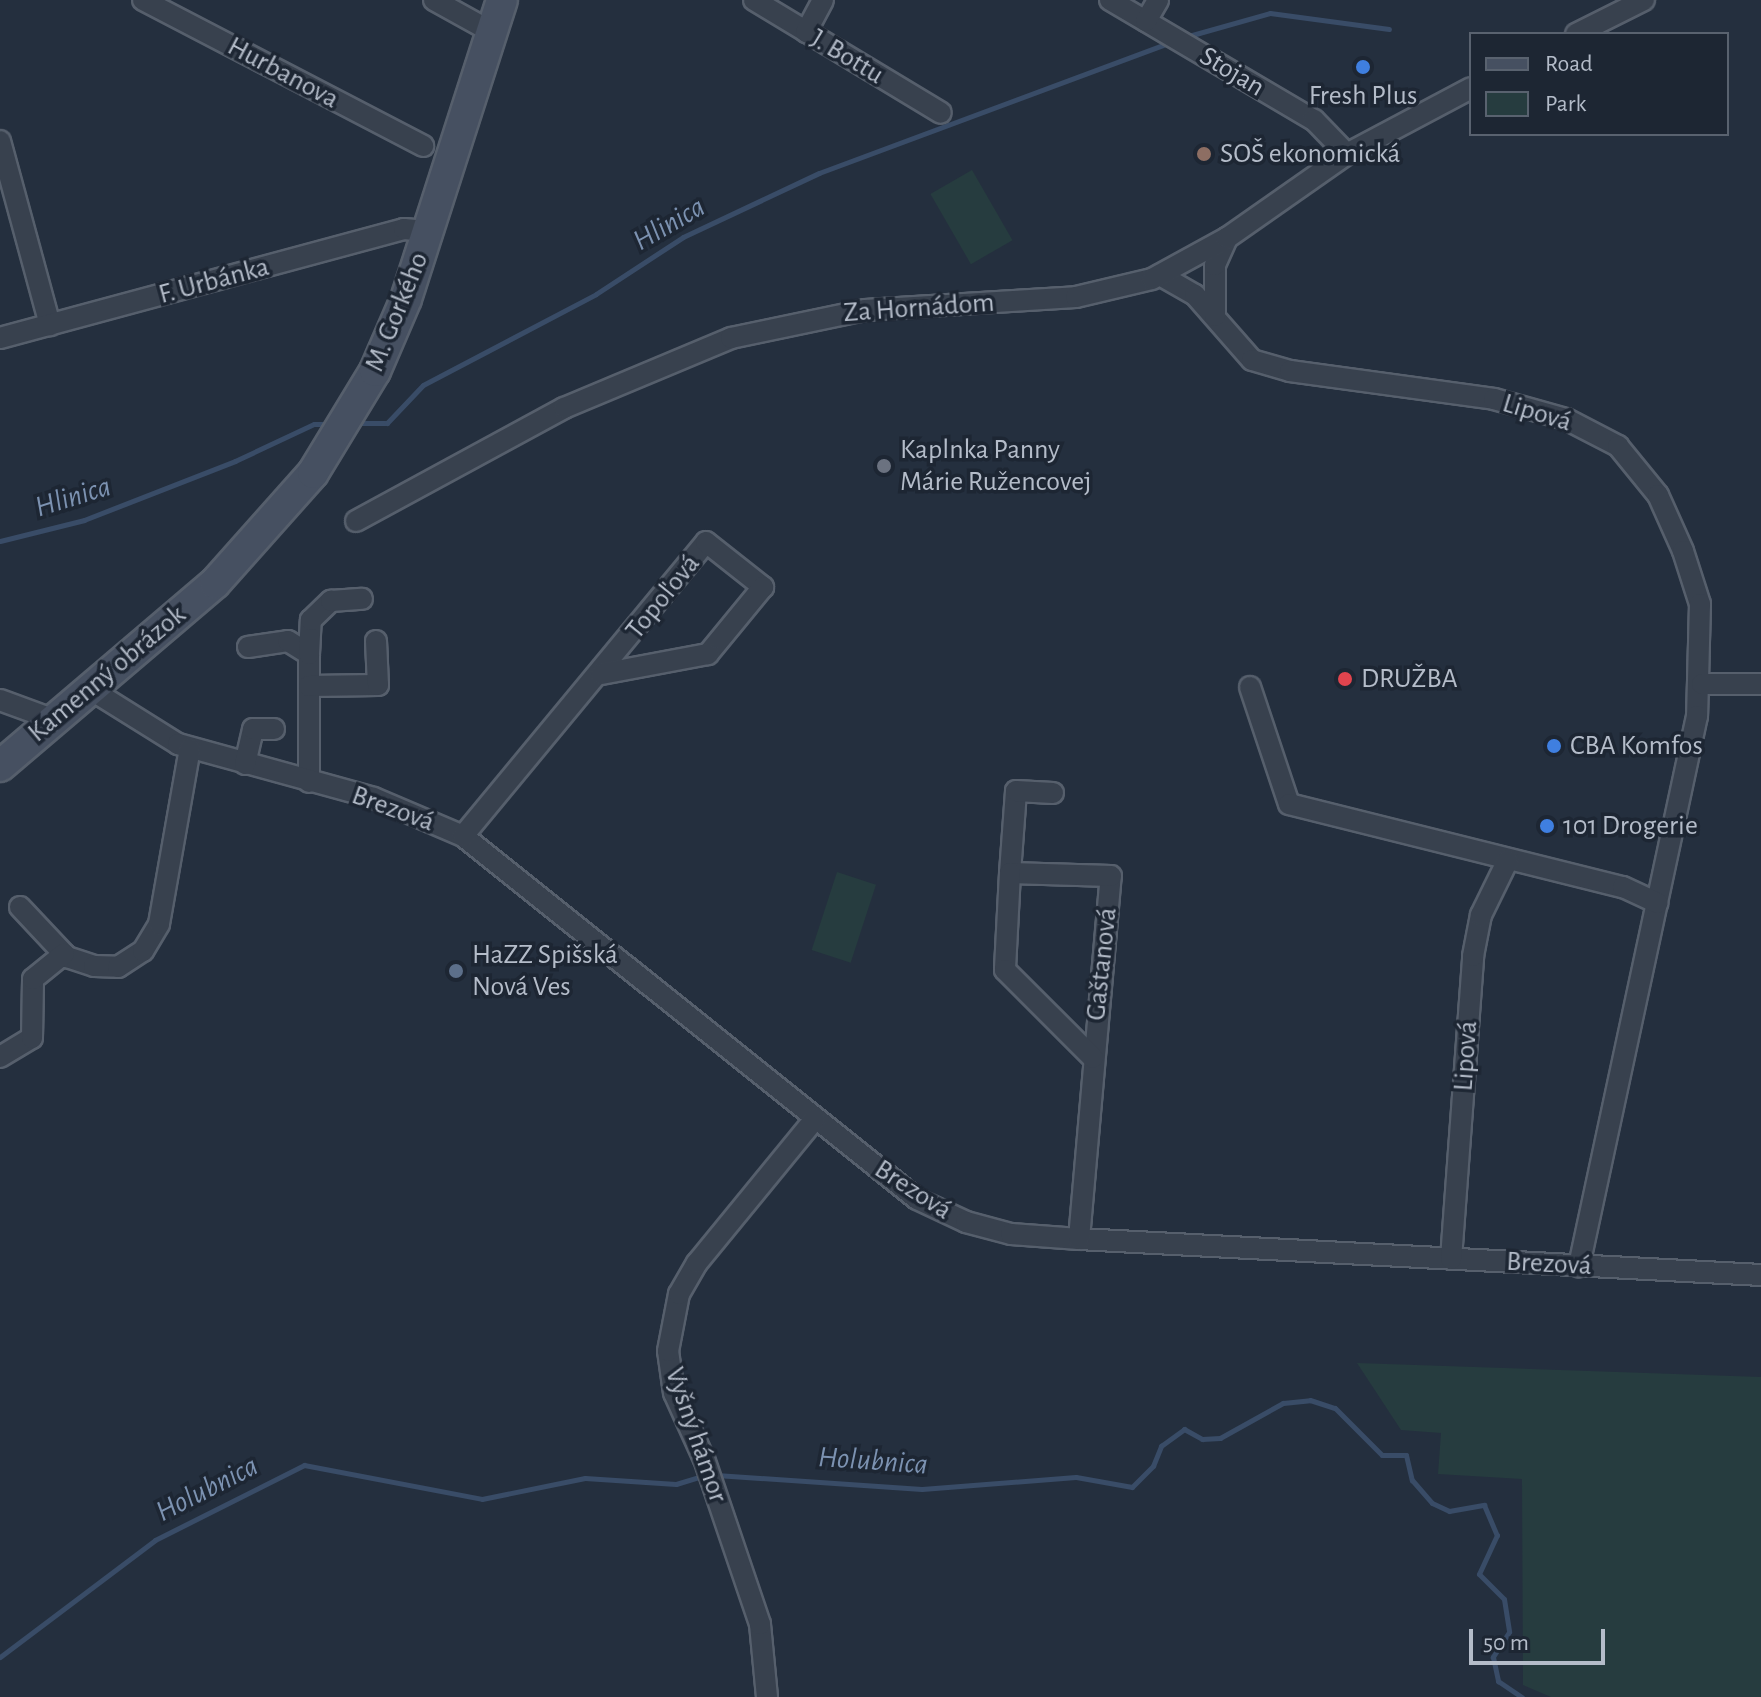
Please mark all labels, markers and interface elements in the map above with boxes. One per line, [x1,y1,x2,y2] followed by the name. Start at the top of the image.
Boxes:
[804,22,890,92] street label: J. Bottu
[222,30,344,116] street label: Hurbanova
[1469,32,1729,136] legend
[1193,40,1271,104] street label: Stojan
[1545,52,1593,76] text: Road
[1354,58,1372,76] marker: Fresh Plus
[1309,79,1417,113] place label: Fresh Plus
[1545,92,1586,116] text: Park
[1220,137,1401,171] place label: SOŠ ekonomická
[1195,145,1213,163] marker: SOŠ ekonomická
[627,189,711,259] water label: Hlinica
[358,248,436,376] street label: M. Gorkého
[155,250,273,312] street label: F. Urbánka
[842,286,996,330] street label: Za Hornádom
[1498,387,1576,439] street label: Lipová
[900,433,1091,499] place label: Kaplnka Panny Márie Ružencovej
[875,457,893,475] marker: Kaplnka Panny Márie Ružencovej
[31,468,115,526] water label: Hlinica
[619,548,707,646] street label: Topoľová
[21,598,193,750] street label: Kamenný obrázok
[1361,662,1458,696] place label: DRUŽBA
[1336,670,1354,688] marker: DRUŽBA
[1570,729,1703,763] place label: CBA Komfos
[1545,737,1563,755] marker: CBA Komfos
[347,779,439,839] street label: Brezová
[1563,809,1698,843] place label: 101 Drogerie
[1538,817,1556,835] marker: 101 Drogerie
[1079,906,1125,1022] street label: Gaštanová
[472,938,618,1004] place label: HaZZ Spišská Nová Ves
[447,962,465,980] marker: HaZZ Spišská Nová Ves
[1447,1020,1485,1092] street label: Lipová
[868,1153,958,1227] street label: Brezová
[1505,1245,1593,1283] street label: Brezová
[657,1363,735,1507] street label: Vyšný hámor
[817,1439,929,1483] water label: Holubnica
[150,1448,264,1530] water label: Holubnica
[1473,1613,1609,1663] scale bar
[1483,1631,1529,1655] text: 50 m

